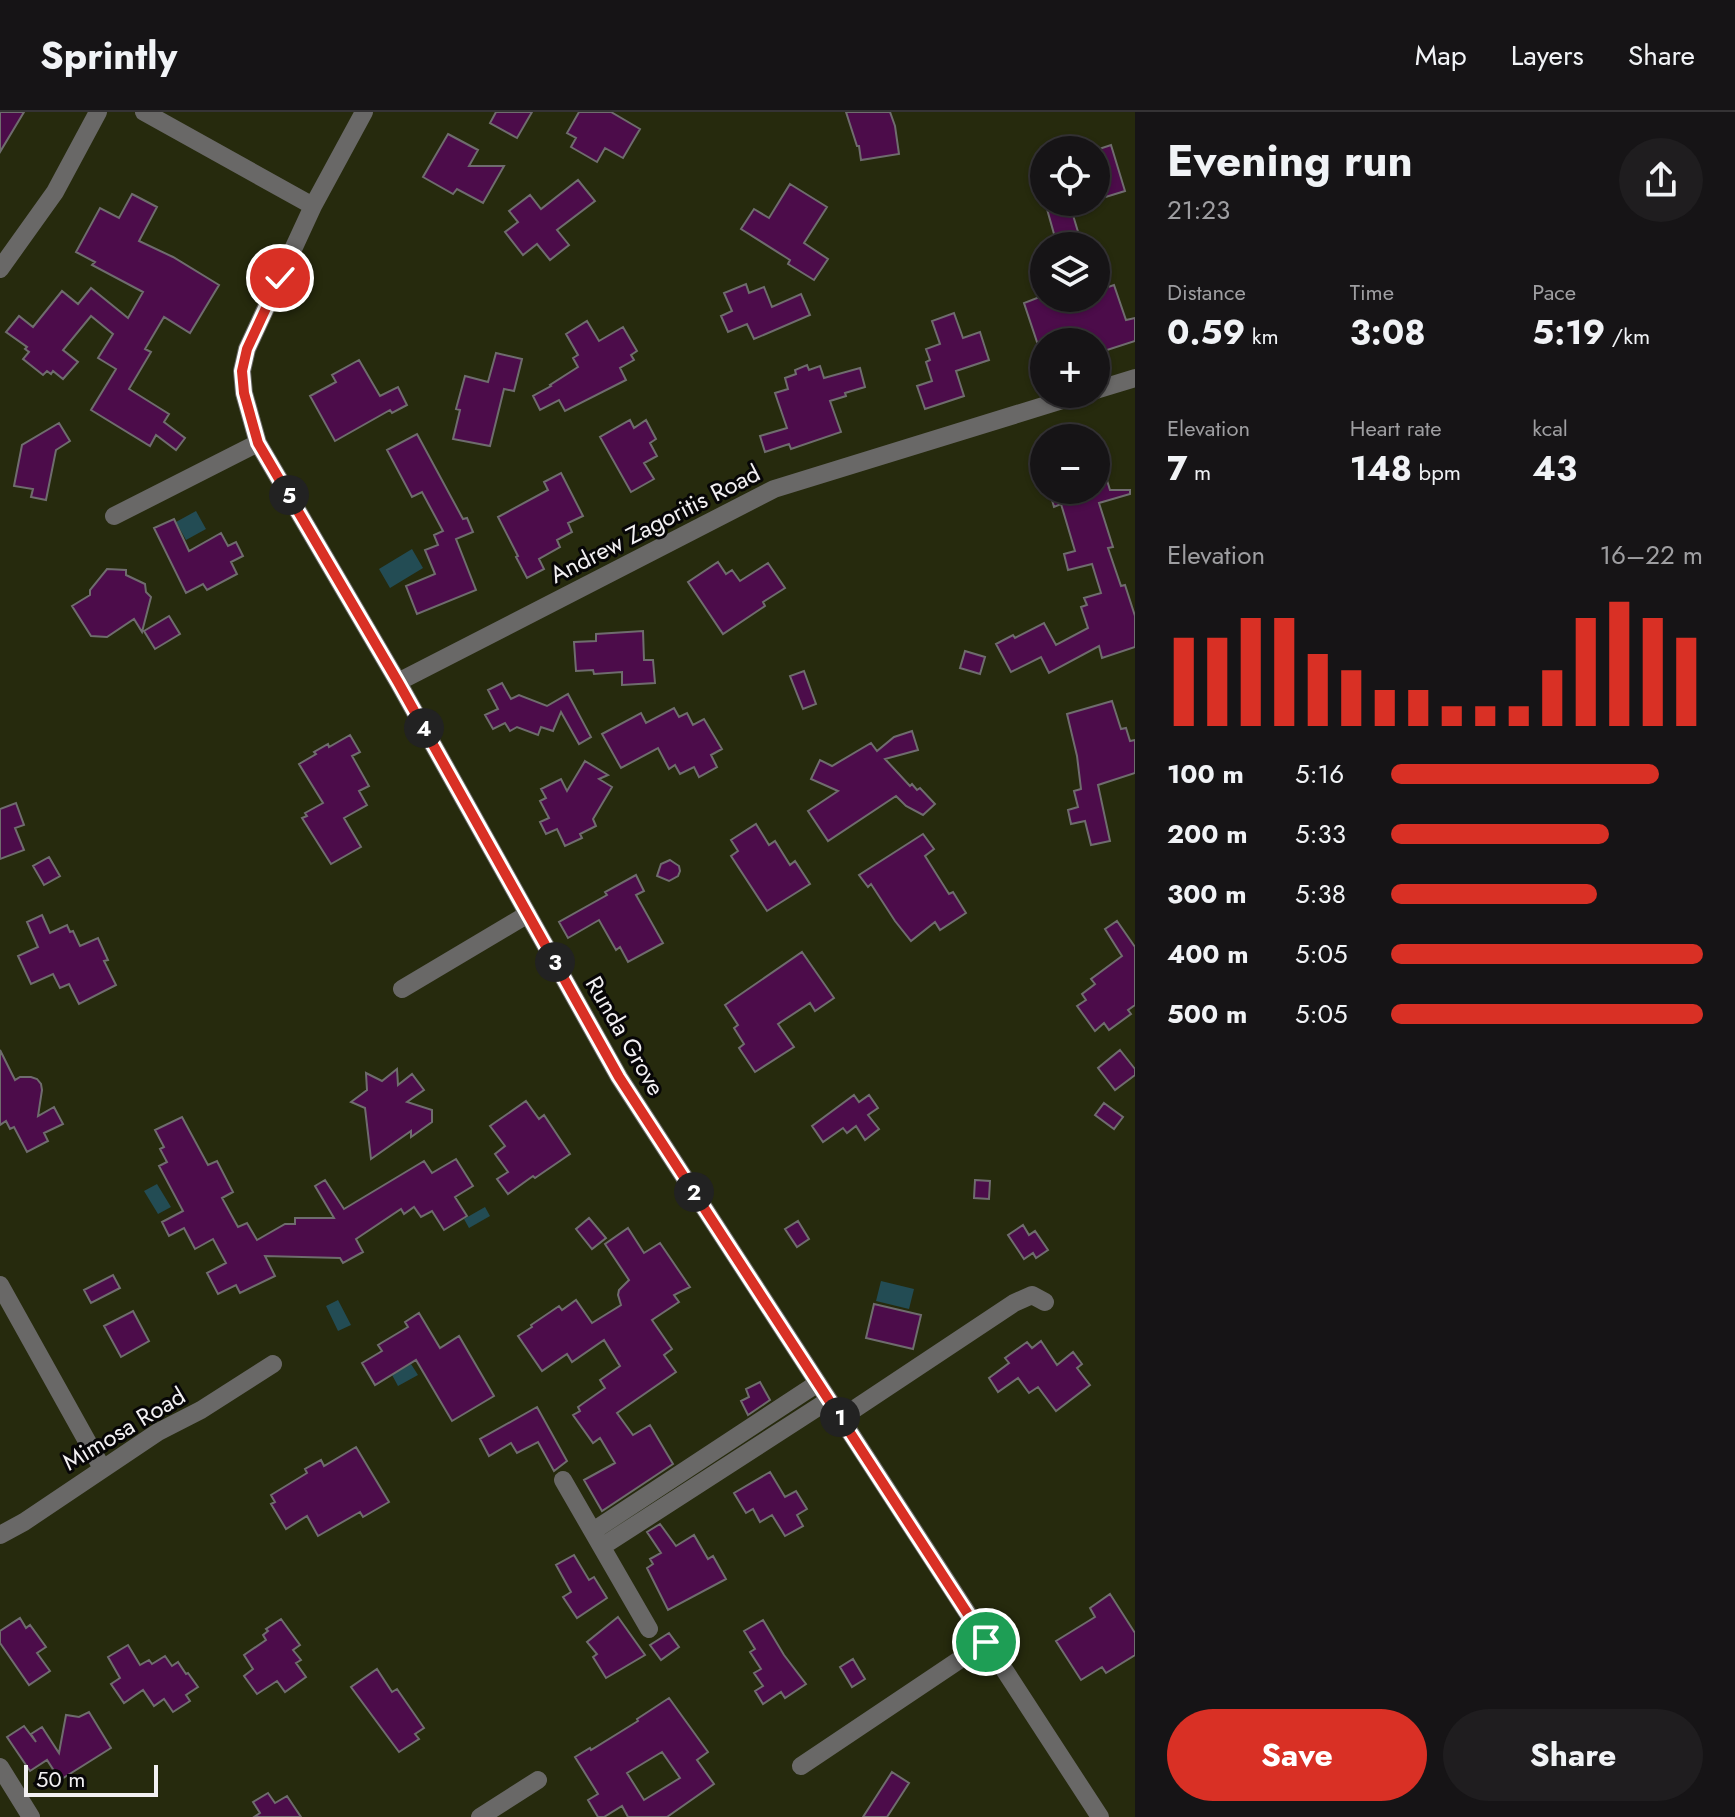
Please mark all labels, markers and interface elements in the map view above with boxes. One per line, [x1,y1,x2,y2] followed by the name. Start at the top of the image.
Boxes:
[40,28,177,83] text: Sprintly
[1415,35,1467,76] text: Map
[1511,35,1584,76] text: Layers
[1628,35,1695,76] text: Share
[1167,129,1413,193] text: Evening run
[1030,136,1110,504] map controls
[1030,136,1110,216] button: locate
[1619,138,1703,222] button: share
[1167,191,1230,229] text: 21:23
[1030,232,1110,312] button: layers
[246,244,314,312] pin
[258,256,302,300] icon: check
[1167,276,1246,308] text: Distance
[1350,276,1394,308] text: Time
[1532,276,1576,308] text: Pace
[1167,308,1245,357] text: 0.59
[1350,308,1426,357] text: 3:08
[1532,308,1605,357] text: 5:19
[1245,320,1279,352] text: km
[1605,320,1650,352] text: /km
[1030,328,1110,408] button: +
[1167,412,1250,444] text: Elevation
[1350,412,1441,444] text: Heart rate
[1532,412,1568,444] text: kcal
[1030,424,1110,504] button: −
[1167,444,1188,493] text: 7
[1350,444,1412,493] text: 148
[1532,444,1577,493] text: 43
[543,455,766,592] street label: Andrew Zagoritis Road
[1188,456,1211,488] text: m
[1412,456,1461,488] text: bpm
[269,475,309,515] pin: 5
[282,479,296,511] text: 5
[1167,536,1265,574] text: Elevation
[1599,536,1703,574] text: 16–22 m
[404,708,444,748] pin: 4
[416,712,432,744] text: 4
[1167,755,1244,793] text: 100 m
[1295,755,1344,793] text: 5:16
[1167,815,1248,853] text: 200 m
[1295,815,1346,853] text: 5:33
[1167,875,1247,913] text: 300 m
[1295,875,1346,913] text: 5:38
[1167,935,1249,973] text: 400 m
[1295,935,1348,973] text: 5:05
[535,942,575,982] pin: 3
[548,946,562,978] text: 3
[577,969,674,1102] street label: Runda Grove
[1167,995,1247,1033] text: 500 m
[1295,995,1348,1033] text: 5:05
[674,1172,714,1212] pin: 2
[687,1176,701,1208] text: 2
[56,1378,192,1479] street label: Mimosa Road
[820,1397,860,1437] pin: 1
[834,1401,846,1433] text: 1
[952,1608,1020,1676] pin
[964,1620,1008,1664] icon: arrive
[1167,1709,1427,1801] button: Save
[1443,1709,1703,1801] button: Share
[24,1761,158,1797] scale bar
[36,1763,85,1795] text: 50 m

